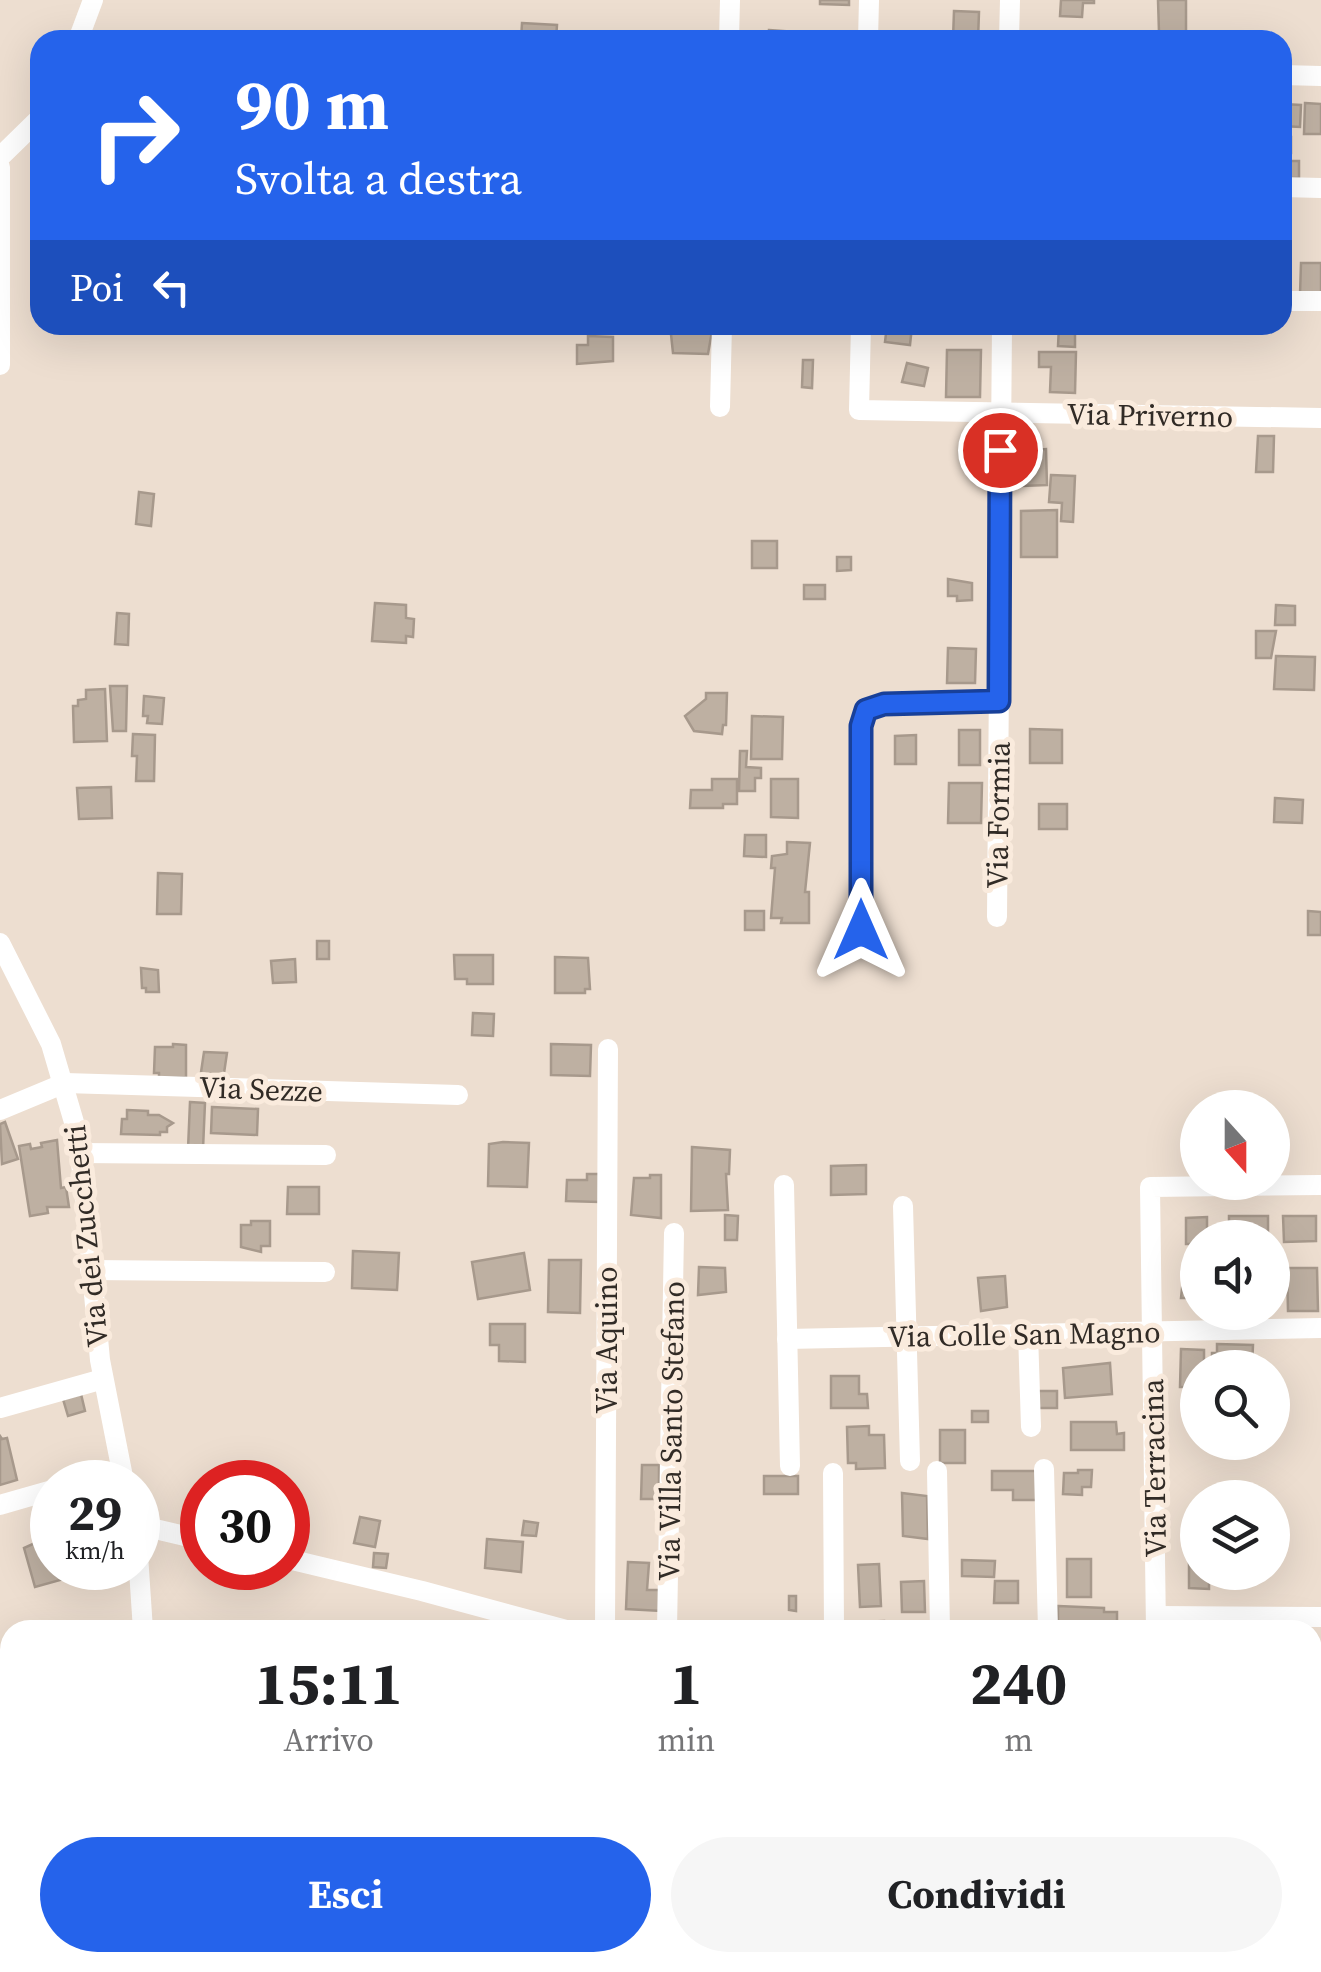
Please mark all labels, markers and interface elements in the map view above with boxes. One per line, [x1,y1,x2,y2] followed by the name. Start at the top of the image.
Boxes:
[235,56,389,152] text: 90 m
[70,70,200,200] icon: right
[235,147,522,209] text: Svolta a destra
[144,260,199,315] icon: left
[70,262,124,314] text: Poi
[1067,393,1233,437] street label: Via Priverno
[958,408,1043,493] pin
[973,423,1028,478] icon: arrive
[976,740,1020,889] street label: Via Formia
[809,878,913,982] position arrow
[198,1066,324,1112] street label: Via Sezze
[1180,1090,1290,1200] north arrow
[1180,1090,1290,1590] map controls
[54,1123,118,1349] street label: Via dei Zucchetti
[1180,1220,1290,1330] button: sound
[586,1266,627,1414] street label: Via Aquino
[648,1281,694,1581] street label: Via Villa Santo Stefano
[887,1311,1161,1357] street label: Via Colle San Magno
[1180,1350,1290,1460] button: search
[1132,1378,1176,1558] street label: Via Terracina
[180,1460,310,1590] speed limit sign: 30
[68,1478,122,1547] text: 29
[1180,1480,1290,1590] button: layers
[65,1533,125,1567] text: km/h
[255,1642,403,1724] text: 15:11
[670,1642,703,1724] text: 1
[970,1642,1067,1724] text: 240
[283,1718,374,1762] text: Arrivo
[657,1718,715,1762] text: min
[1004,1718,1033,1762] text: m
[40,1837,651,1952] button: Esci
[671,1837,1282,1952] button: Condividi

